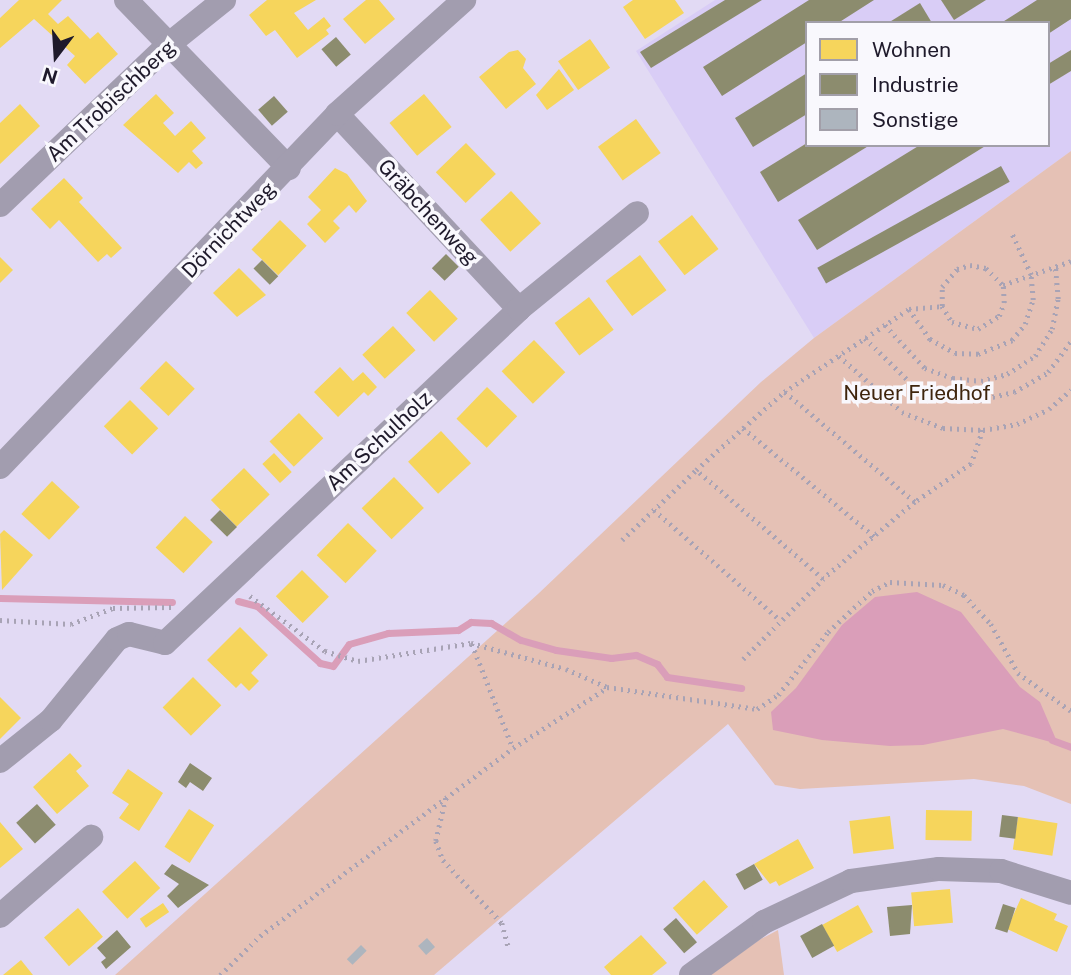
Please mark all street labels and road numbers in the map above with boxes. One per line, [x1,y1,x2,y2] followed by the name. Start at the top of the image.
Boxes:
[41,35,181,167] street label: Am Trobischberg
[373,154,483,270] street label: Gräbchenweg
[177,177,281,283] street label: Dörnichtweg
[321,386,437,496] street label: Am Schulholz

